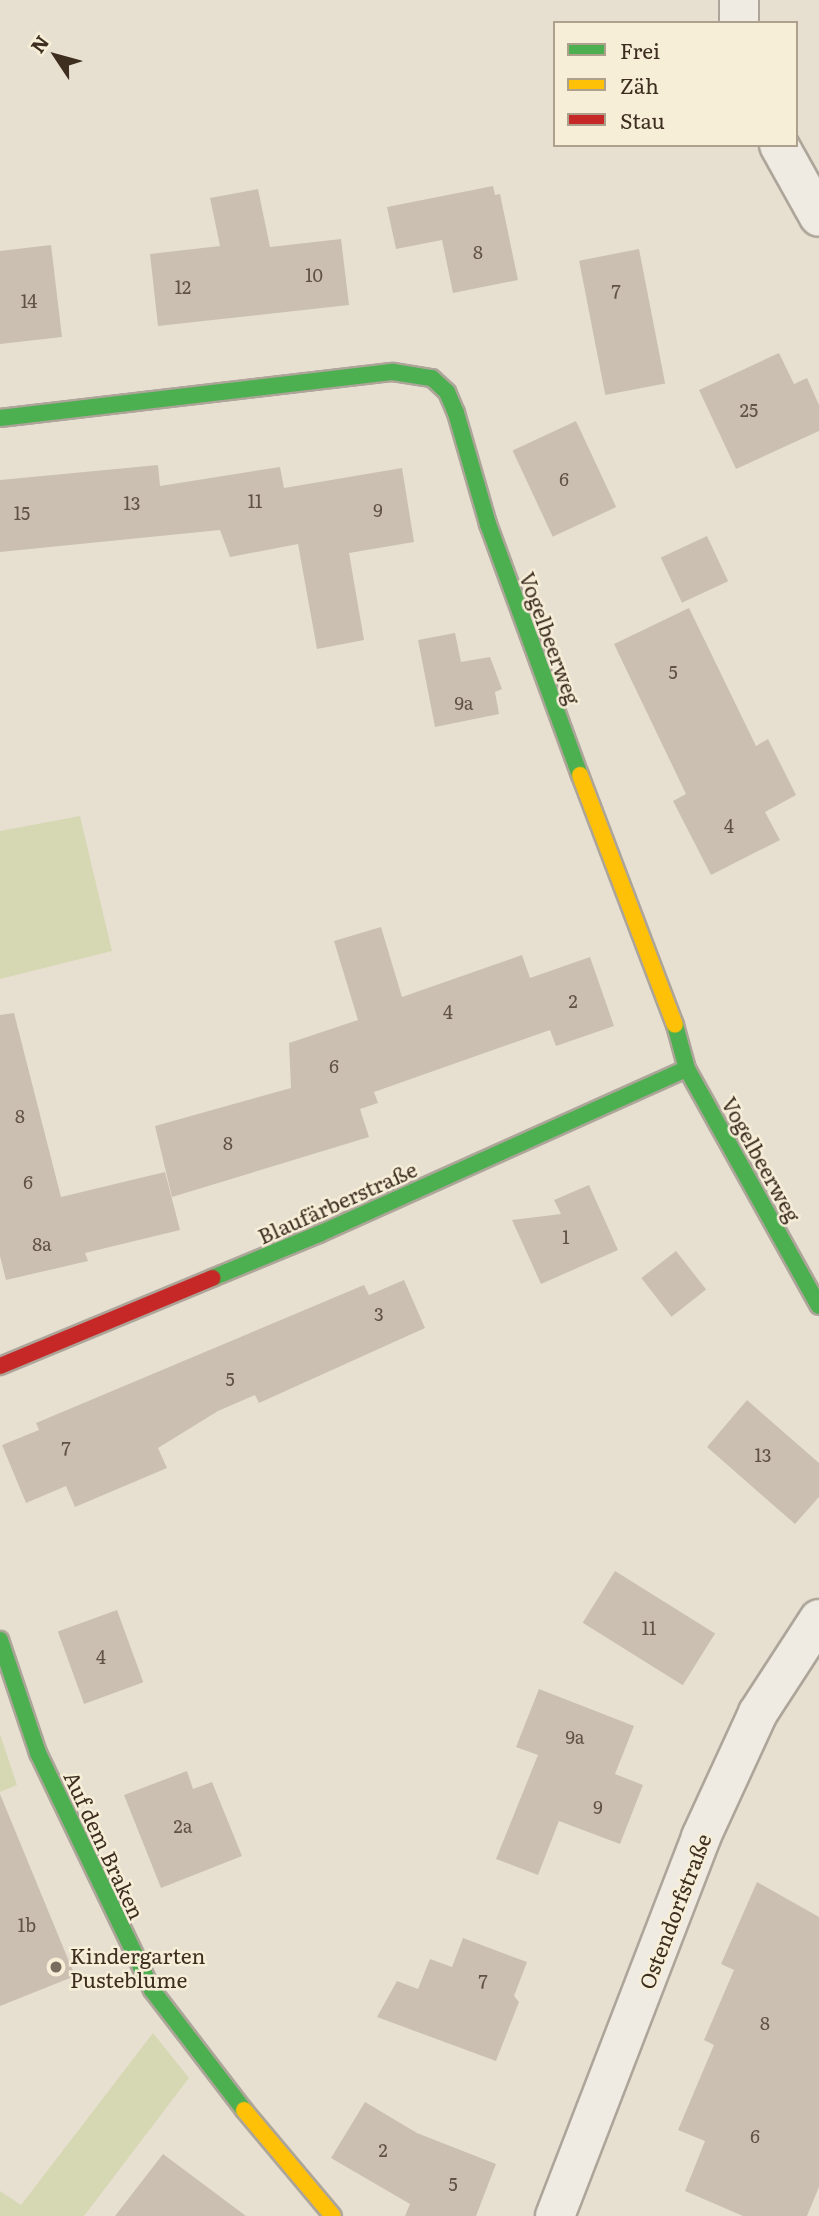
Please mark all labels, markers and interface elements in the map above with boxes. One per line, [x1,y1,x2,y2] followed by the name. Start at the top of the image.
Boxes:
[21,21,91,91] north arrow
[553,21,798,147] legend
[23,29,55,58] text: N
[620,34,660,65] text: Frei
[620,69,659,100] text: Zäh
[620,104,665,135] text: Stau
[473,241,483,263] house number: 8
[305,264,323,286] house number: 10
[175,276,191,298] house number: 12
[611,280,621,302] house number: 7
[21,290,37,312] house number: 14
[740,399,758,421] house number: 25
[559,468,569,490] house number: 6
[248,490,262,512] house number: 11
[123,492,141,514] house number: 13
[373,499,383,521] house number: 9
[14,502,30,524] house number: 15
[515,568,587,708] street label: Vogelbeerweg
[668,661,678,683] house number: 5
[454,692,474,714] house number: 9a
[724,815,734,837] house number: 4
[568,990,578,1012] house number: 2
[443,1001,453,1023] house number: 4
[329,1055,339,1077] house number: 6
[717,1092,807,1226] street label: Vogelbeerweg
[15,1105,25,1127] house number: 8
[223,1132,233,1154] house number: 8
[254,1156,420,1248] street label: Blaufärberstraße
[23,1171,33,1193] house number: 6
[562,1226,570,1248] house number: 1
[32,1233,52,1255] house number: 8a
[374,1303,384,1325] house number: 3
[225,1368,235,1390] house number: 5
[61,1437,71,1459] house number: 7
[754,1444,772,1466] house number: 13
[642,1617,656,1639] house number: 11
[96,1646,106,1668] house number: 4
[565,1726,585,1748] house number: 9a
[60,1767,150,1923] street label: Auf dem Braken
[593,1796,603,1818] house number: 9
[174,1815,192,1837] house number: 2a
[633,1830,715,1992] street label: Ostendorfstraße
[18,1914,36,1936] house number: 1b
[70,1942,205,1992] place label: Kindergarten Pusteblume
[48,1959,64,1975] marker: Kindergarten Pusteblume
[478,1970,488,1992] house number: 7
[760,2012,770,2034] house number: 8
[750,2125,760,2147] house number: 6
[378,2139,388,2161] house number: 2
[448,2173,458,2195] house number: 5

